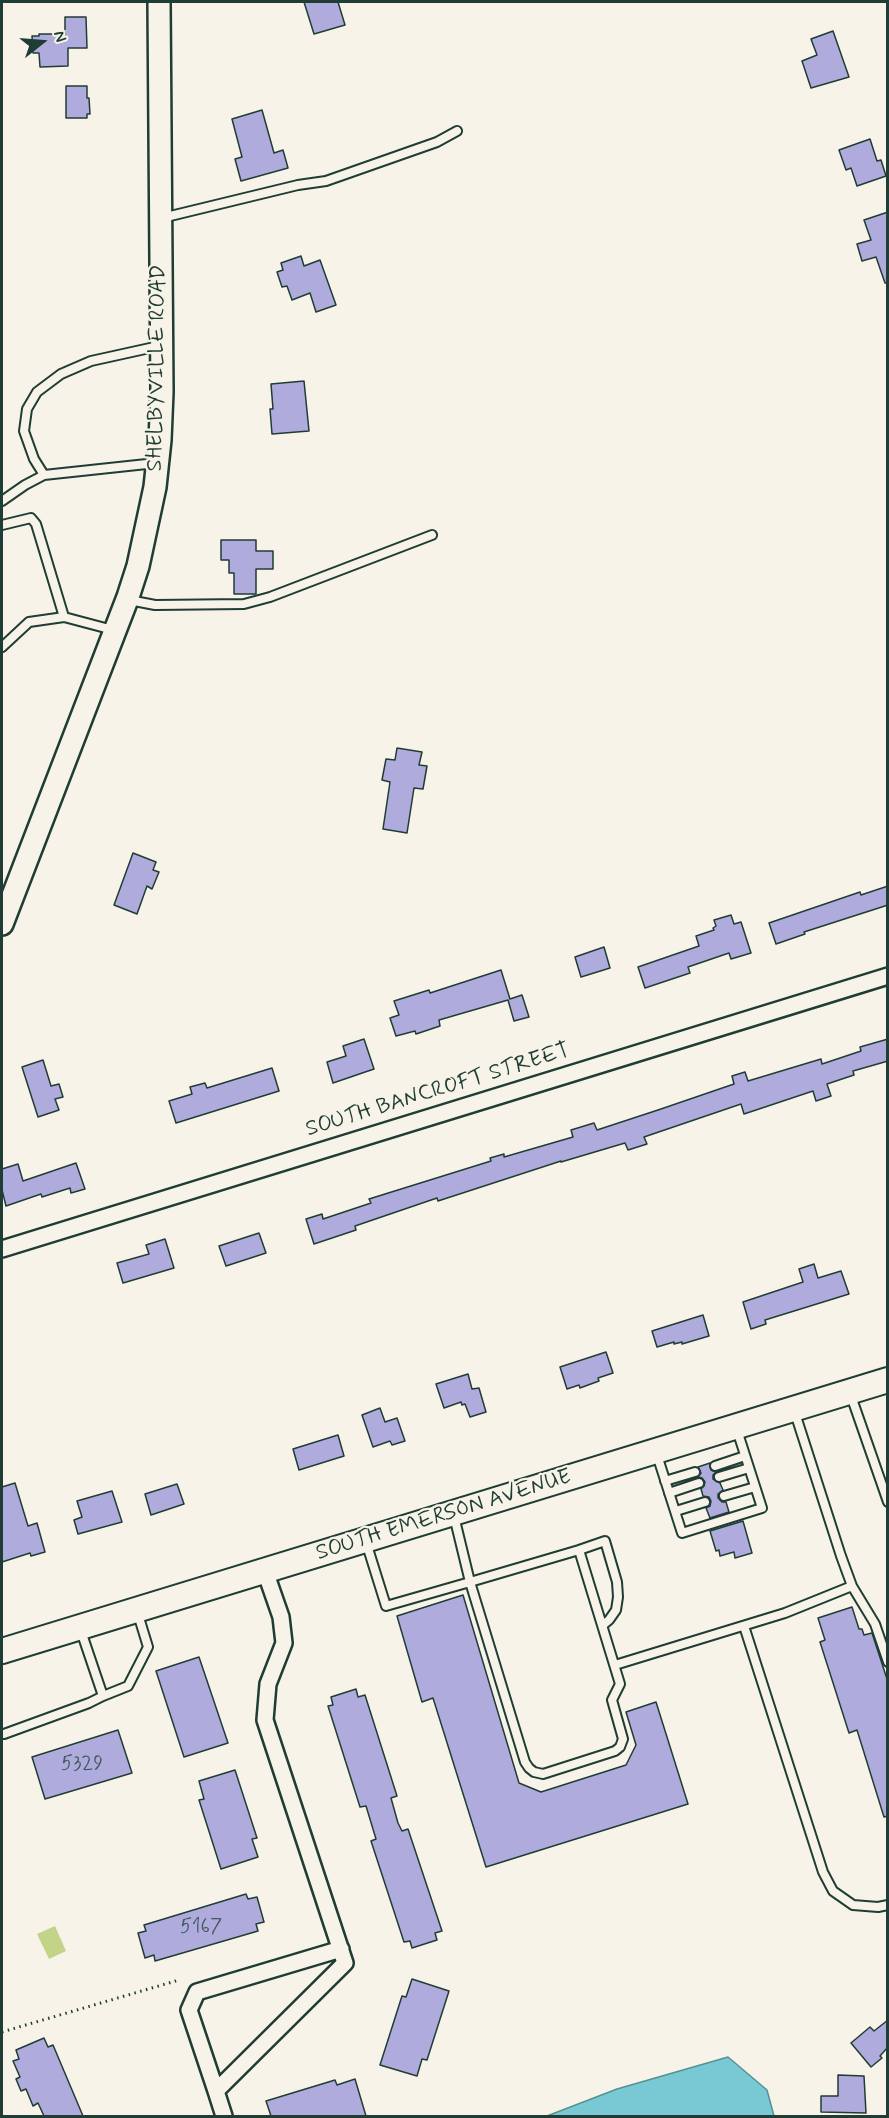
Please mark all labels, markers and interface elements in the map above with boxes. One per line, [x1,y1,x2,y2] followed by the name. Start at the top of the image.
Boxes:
[12,12,72,72] north arrow
[48,28,71,45] text: N
[143,264,173,472] street label: SHELBYVILLE ROAD
[303,1038,573,1144] street label: SOUTH BANCROFT STREET
[313,1465,575,1567] street label: SOUTH EMERSON AVENUE
[61,1753,103,1777] house number: 5329
[180,1916,222,1940] house number: 5167

